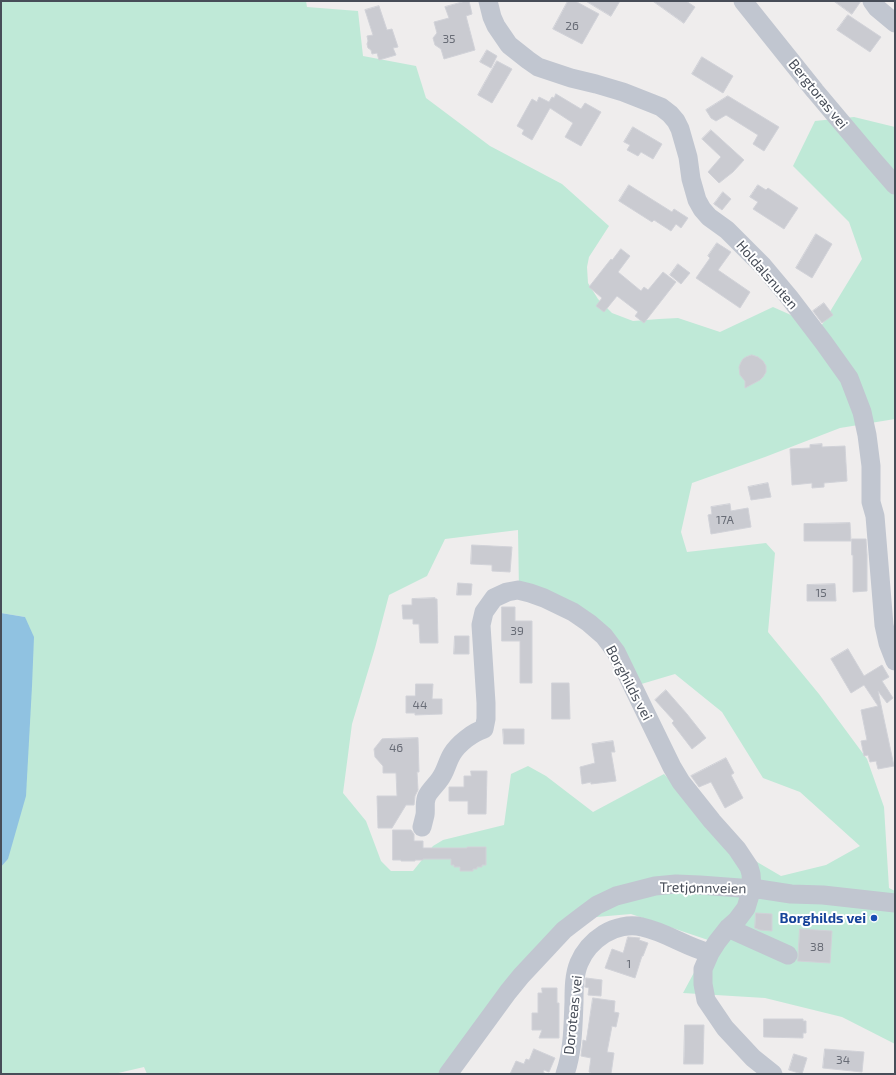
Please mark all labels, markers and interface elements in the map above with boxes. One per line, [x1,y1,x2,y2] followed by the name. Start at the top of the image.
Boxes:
[565,19,579,33] house number: 26
[442,32,456,46] house number: 35
[785,56,851,132] street label: Bergtoras vei
[733,237,801,313] street label: Holdalsnuten
[716,513,734,527] house number: 17A
[815,586,827,600] house number: 15
[510,624,524,638] house number: 39
[602,643,656,723] street label: Borghilds vei
[413,698,427,712] house number: 44
[389,741,403,755] house number: 46
[659,879,747,897] street label: Tretjønnveien
[779,910,866,926] place label: Borghilds vei
[869,913,879,923] marker: Borghilds vei
[810,940,824,954] house number: 38
[627,957,631,971] house number: 1
[560,974,586,1056] street label: Doroteas vei
[836,1053,850,1067] house number: 34

